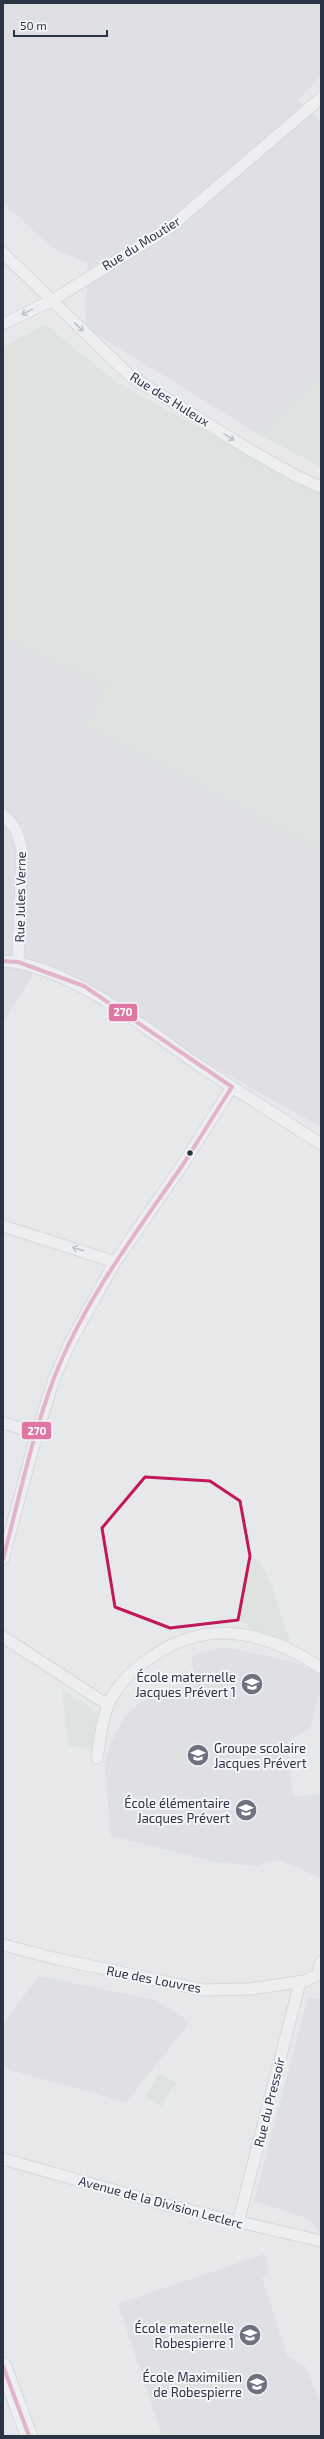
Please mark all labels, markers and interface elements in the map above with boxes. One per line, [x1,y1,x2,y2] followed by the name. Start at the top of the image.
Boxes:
[14,12,107,38] scale bar
[20,18,47,32] text: 50 m
[99,212,183,274] street label: Rue du Moutier
[21,309,33,316] one-way arrow
[74,323,84,332] one-way arrow
[127,368,213,430] street label: Rue des Huleux
[223,433,235,441] one-way arrow
[11,851,29,943] street label: Rue Jules Verne
[108,1003,138,1022] line badge: 270
[113,1005,133,1018] text: 270
[185,1148,195,1158] unlabelled marker
[72,1245,84,1253] one-way arrow
[21,1421,52,1440] line badge: 270
[27,1424,47,1437] text: 270
[135,1668,236,1700] place label: École maternelle Jacques Prévert 1
[239,1671,265,1697] school or university icon: École maternelle Jacques Prévert 1
[214,1740,307,1771] place label: Groupe scolaire Jacques Prévert
[185,1742,211,1768] school or university icon: Groupe scolaire Jacques Prévert
[124,1794,230,1826] place label: École élémentaire Jacques Prévert
[233,1797,259,1823] school or university icon: École élémentaire Jacques Prévert
[105,1962,203,1996] street label: Rue des Louvres
[250,2056,288,2148] street label: Rue du Pressoir
[77,2172,245,2232] street label: Avenue de la Division Leclerc
[134,2319,234,2351] place label: École maternelle Robespierre 1
[237,2322,263,2348] school or university icon: École maternelle Robespierre 1
[142,2368,242,2400] place label: École Maximilien de Robespierre
[244,2371,270,2397] school or university icon: École Maximilien de Robespierre

